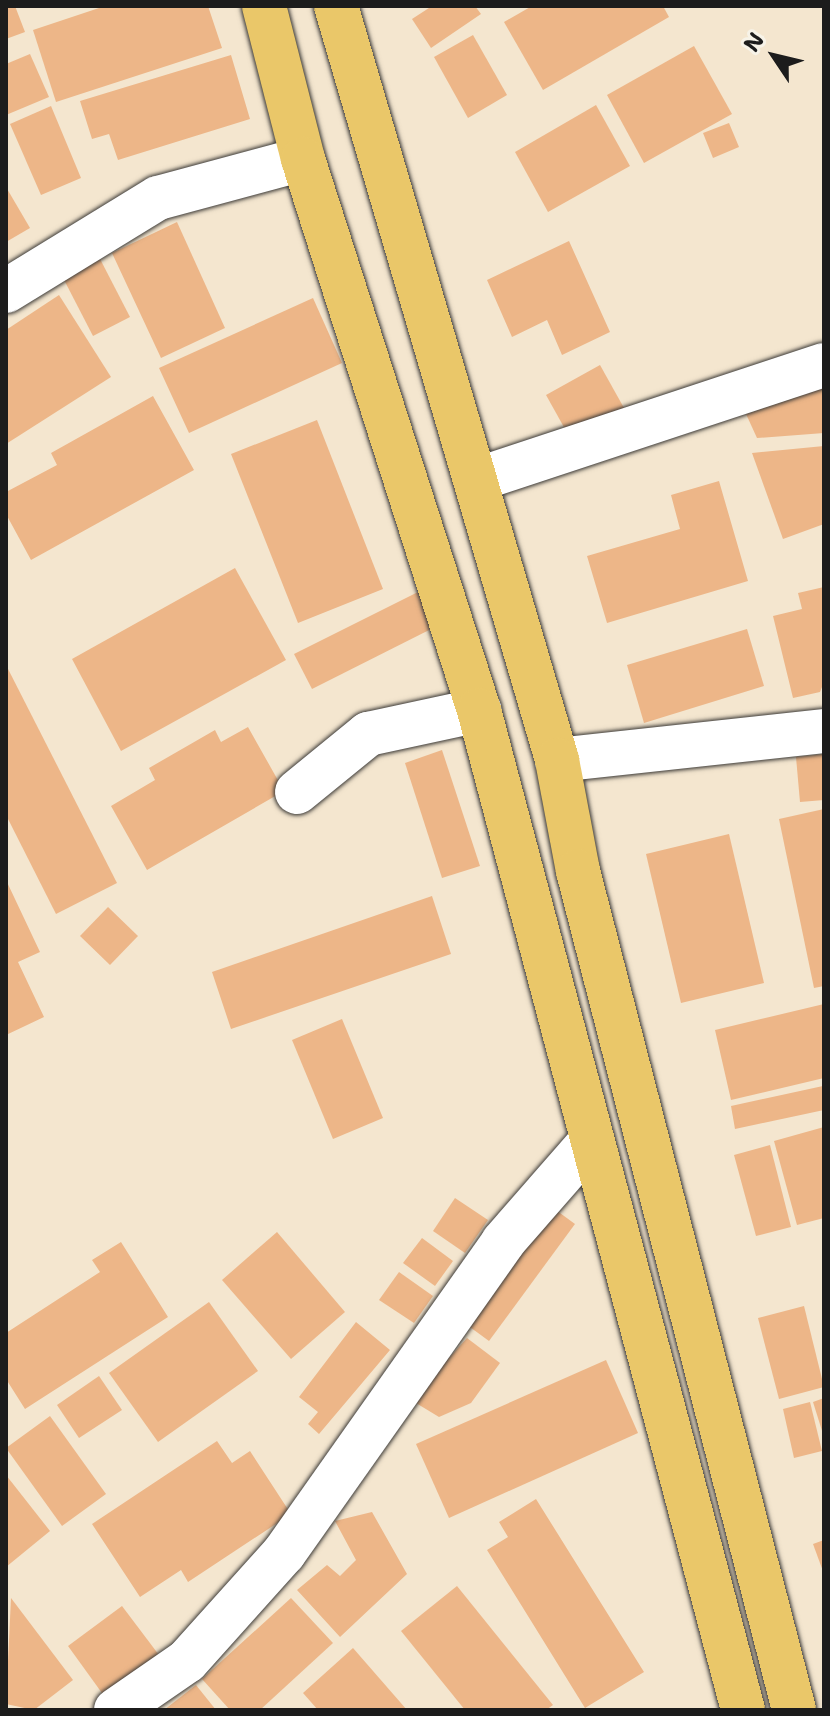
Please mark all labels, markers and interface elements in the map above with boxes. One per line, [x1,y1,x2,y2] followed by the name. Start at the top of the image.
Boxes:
[734,16,814,96] north arrow
[737,26,771,57] text: N

